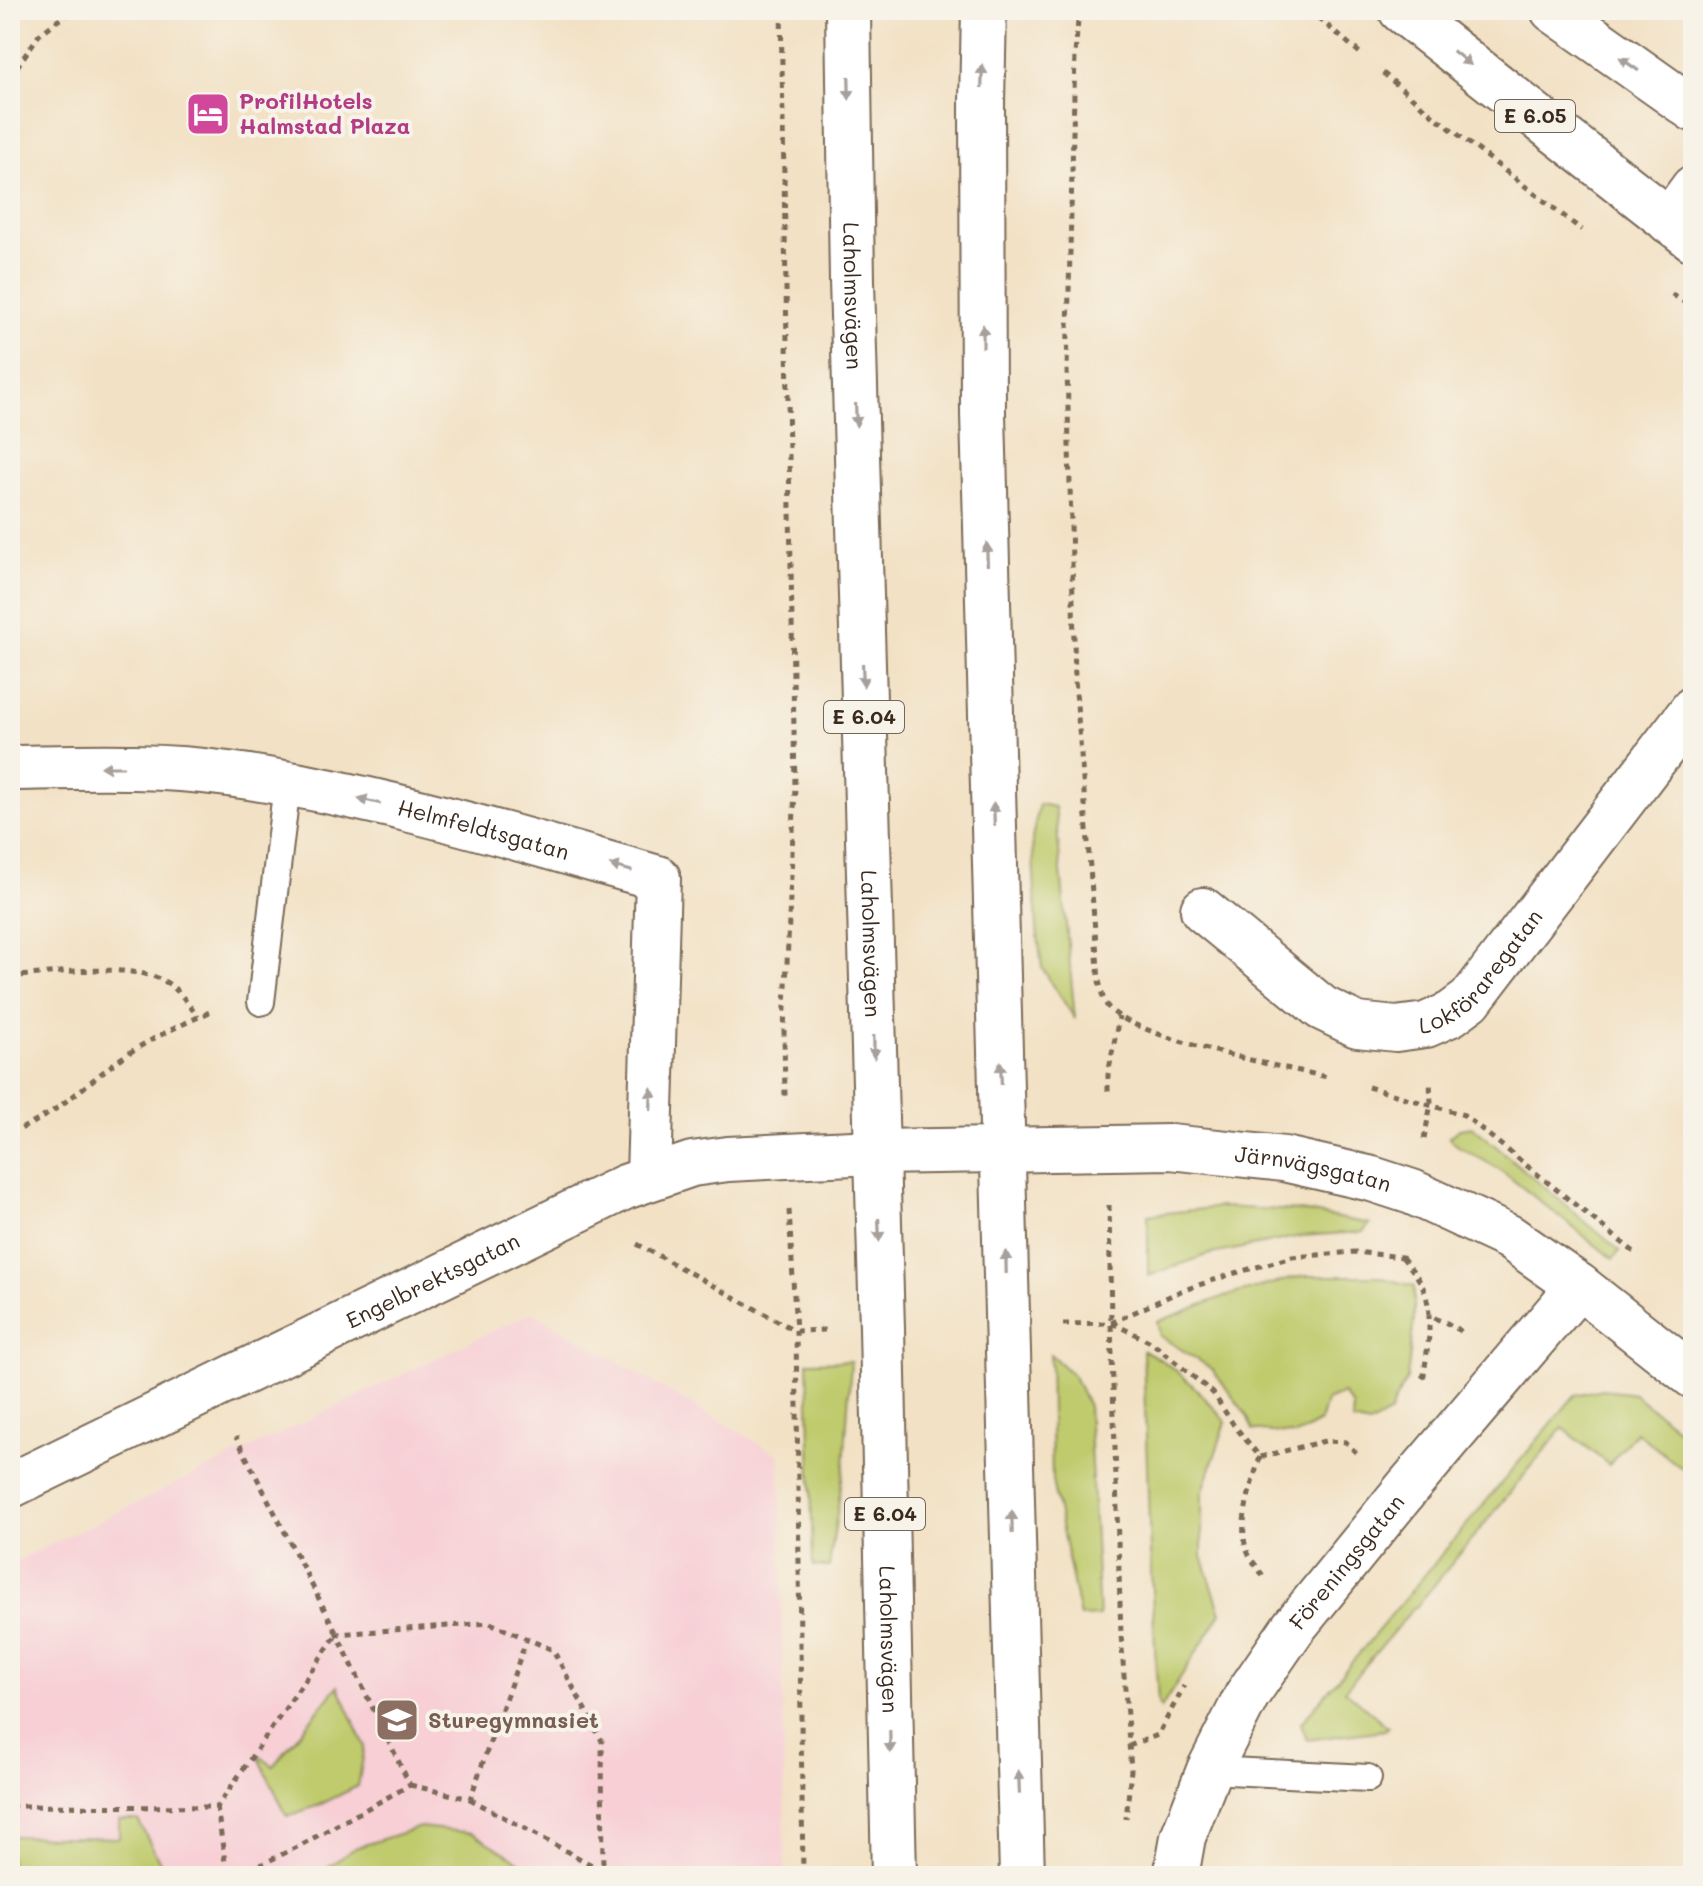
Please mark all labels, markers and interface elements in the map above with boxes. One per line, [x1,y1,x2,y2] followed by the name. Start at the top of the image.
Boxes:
[1452,50,1472,66] one-way arrow
[1618,57,1639,72] one-way arrow
[976,63,989,88] one-way arrow
[843,76,856,101] one-way arrow
[239,86,410,140] place label: ProfilHotels Halmstad Plaza
[184,90,232,138] hotel icon: ProfilHotels Halmstad Plaza
[1495,100,1575,132] road number: E 6.05
[837,222,870,370] street label: Laholmsvägen
[977,323,989,348] one-way arrow
[849,403,862,428] one-way arrow
[981,541,993,566] one-way arrow
[857,663,870,688] one-way arrow
[824,701,904,733] road number: E 6.04
[99,761,124,773] one-way arrow
[395,792,573,866] street label: Helmfeldtsgatan
[357,794,382,807] one-way arrow
[988,801,1000,826] one-way arrow
[608,861,633,873] one-way arrow
[855,869,888,1018] street label: Laholmsvägen
[1417,903,1549,1040] street label: Lokföraregatan
[867,1035,880,1060] one-way arrow
[995,1060,1007,1085] one-way arrow
[645,1086,657,1111] one-way arrow
[1233,1139,1395,1198] street label: Järnvägsgatan
[872,1218,885,1243] one-way arrow
[341,1226,524,1335] street label: Engelbrektsgatan
[999,1249,1012,1274] one-way arrow
[1283,1488,1410,1635] street label: Föreningsgatan
[845,1498,925,1530] road number: E 6.04
[1006,1509,1019,1534] one-way arrow
[873,1565,905,1714] street label: Laholmsvägen
[373,1696,421,1744] school or university icon: Sturegymnasiet
[428,1705,599,1734] place label: Sturegymnasiet
[884,1730,896,1755] one-way arrow
[1013,1769,1025,1794] one-way arrow

